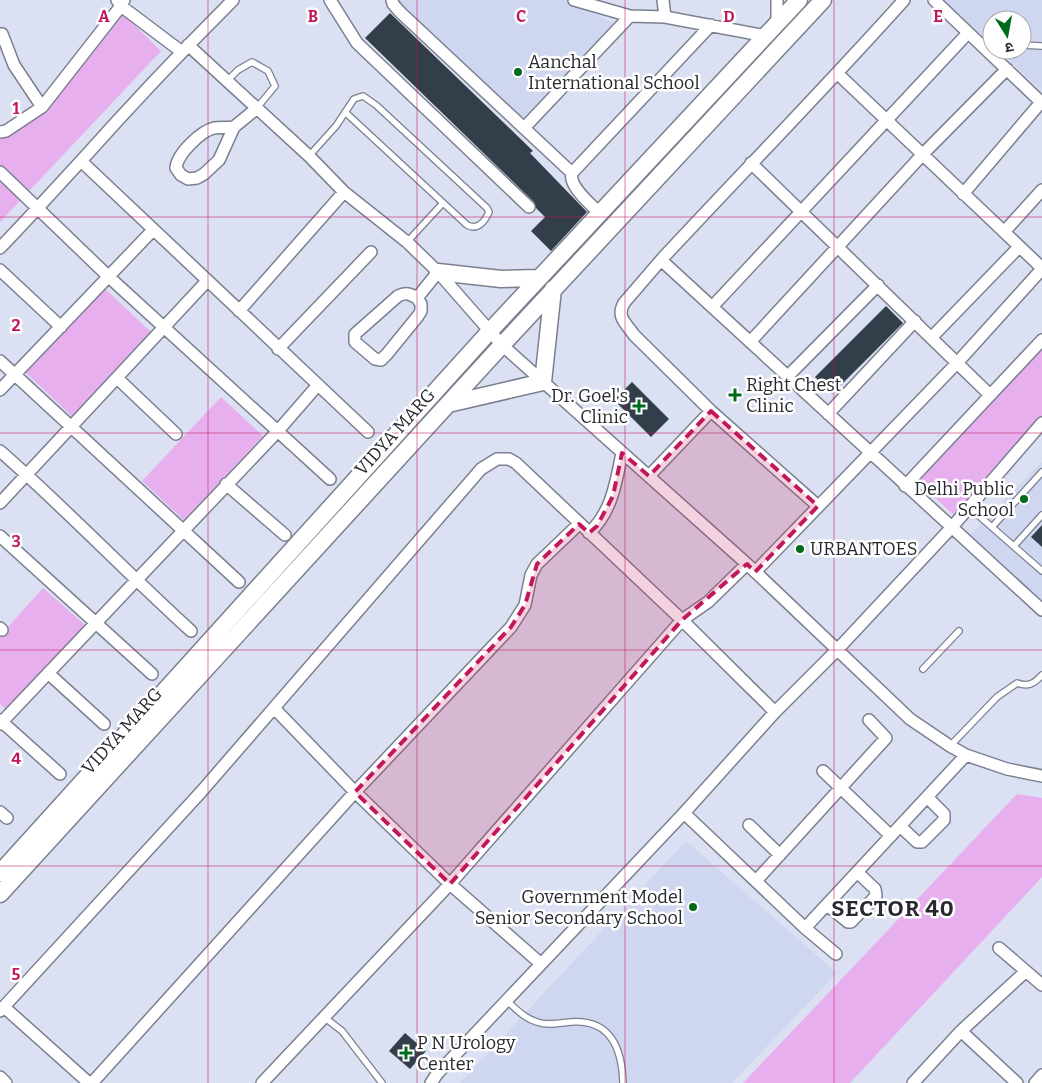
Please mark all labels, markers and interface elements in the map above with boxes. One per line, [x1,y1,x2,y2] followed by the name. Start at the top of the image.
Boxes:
[98,7,110,26] text: A
[308,7,318,26] text: B
[516,7,526,26] text: C
[723,7,735,26] text: D
[933,7,943,26] text: E
[982,10,1032,60] north arrow
[1003,38,1015,57] text: उ
[528,51,700,94] place label: Aanchal International School
[512,66,524,78] marker: Aanchal International School
[13,99,20,118] text: 1
[11,316,21,335] text: 2
[746,374,842,417] place label: Right Chest Clinic
[350,384,440,480] street label: VIDYA MARG
[551,385,628,428] place label: Dr. Goel's Clinic
[728,388,742,402] marker: Right Chest Clinic
[632,399,646,413] marker: Dr. Goel's Clinic
[914,478,1014,521] place label: Delhi Public School
[1018,493,1030,505] marker: Delhi Public School
[11,532,21,551] text: 3
[810,538,918,560] place label: URBANTOES
[794,543,806,555] marker: URBANTOES
[77,683,167,779] street label: VIDYA MARG
[11,749,21,768] text: 4
[475,886,683,929] place label: Government Model Senior Secondary School
[831,895,955,922] district label: SECTOR 40
[687,901,699,913] marker: Government Model Senior Secondary School
[12,965,21,984] text: 5
[417,1032,516,1075] place label: P N Urology Center
[399,1046,413,1060] marker: P N Urology Center

